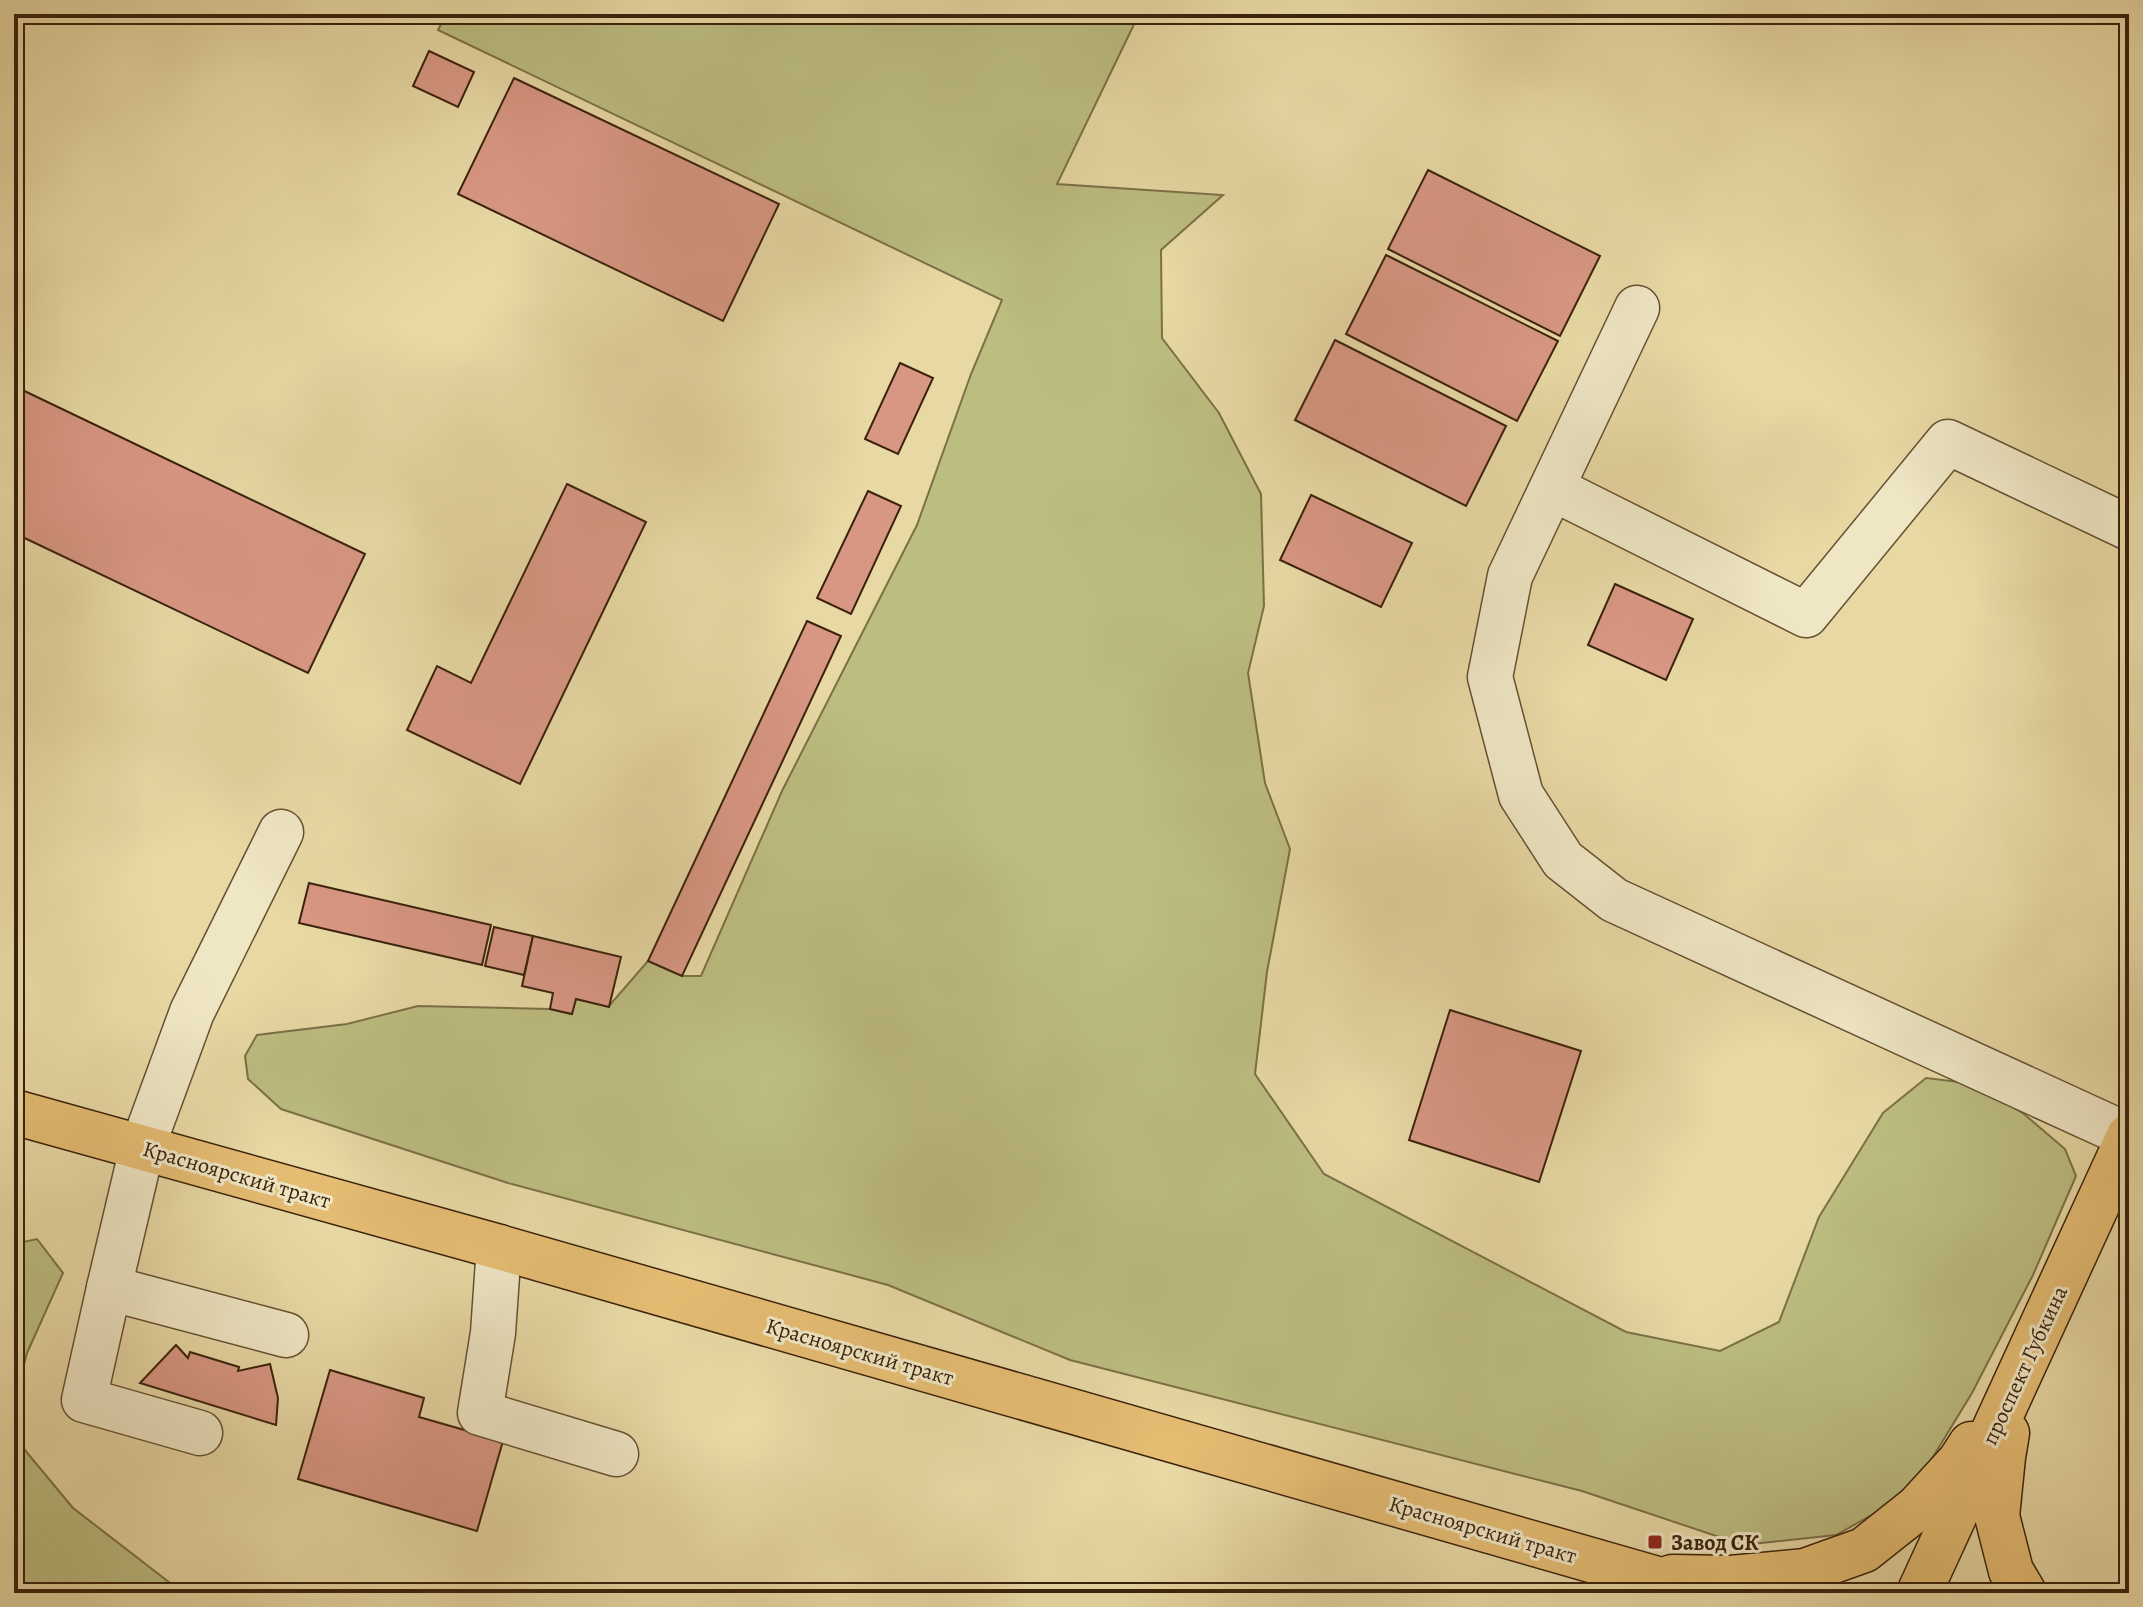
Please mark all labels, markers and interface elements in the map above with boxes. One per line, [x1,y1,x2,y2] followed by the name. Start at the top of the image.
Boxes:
[139,1134,334,1216] street label: Красноярский тракт
[1975,1280,2075,1450] street label: проспект Губкина
[762,1311,957,1393] street label: Красноярский тракт
[1385,1489,1580,1571] street label: Красноярский тракт
[1671,1528,1759,1558] place label: Завод СК
[1646,1533,1664,1551] marker: Завод СК

